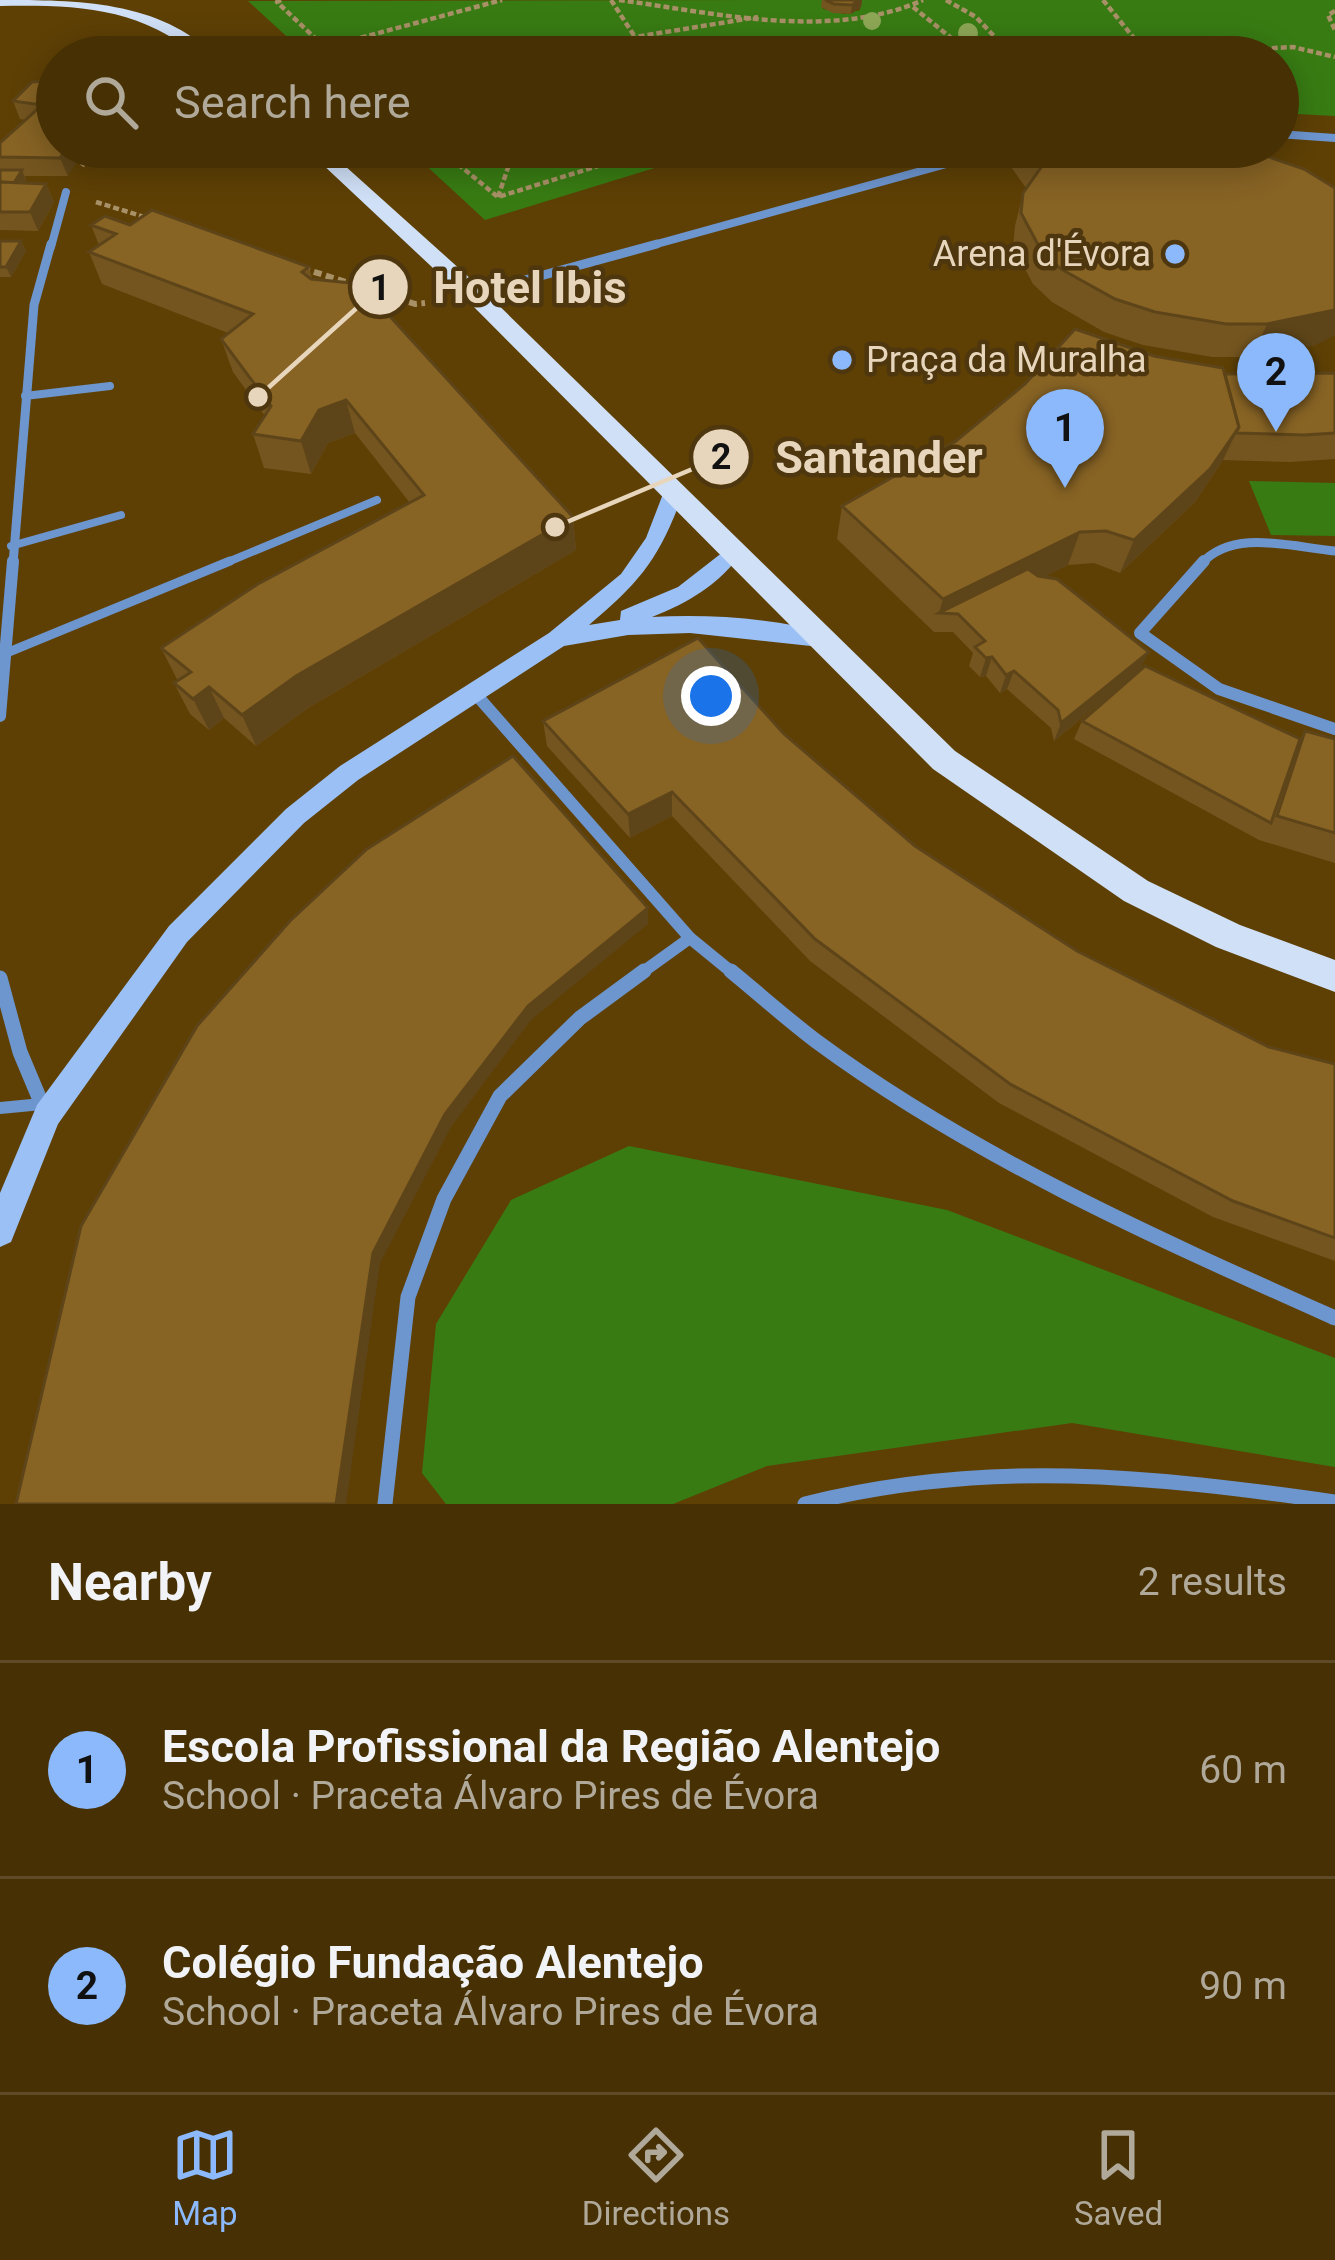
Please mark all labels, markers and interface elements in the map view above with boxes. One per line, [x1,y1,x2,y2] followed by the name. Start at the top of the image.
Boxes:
[36,36,1299,168] search box
[78,69,144,135] icon: search
[174,76,411,129] text: Search here
[933,232,1151,275] place label: Arena d'Évora
[1162,241,1188,267] marker: Arena d'Évora
[350,246,651,327] callout: Hotel Ibis
[433,261,627,314] text: Hotel Ibis
[370,267,390,309] text: 1
[1237,333,1315,432] pin: 2
[866,339,1146,381] place label: Praça da Muralha
[829,347,855,373] marker: Praça da Muralha
[1026,389,1104,488] pin: 1
[691,416,1007,497] callout: Santander
[775,431,983,484] text: Santander
[711,436,731,478] text: 2
[681,666,741,726] your location
[48,1553,212,1612] text: Nearby
[1138,1559,1287,1605] text: 2 results
[162,1720,940,1773] text: Escola Profissional da Região Alentejo
[76,1747,98,1793] text: 1
[1199,1747,1287,1793] text: 60 m
[162,1773,819,1819] text: School · Praceta Álvaro Pires de Évora
[162,1936,704,1989] text: Colégio Fundação Alentejo
[76,1963,98,2009] text: 2
[1199,1963,1287,2009] text: 90 m
[162,1989,819,2035] text: School · Praceta Álvaro Pires de Évora
[172,2122,238,2233] tab: Map
[582,2122,730,2233] tab: Directions
[1074,2122,1163,2233] tab: Saved

